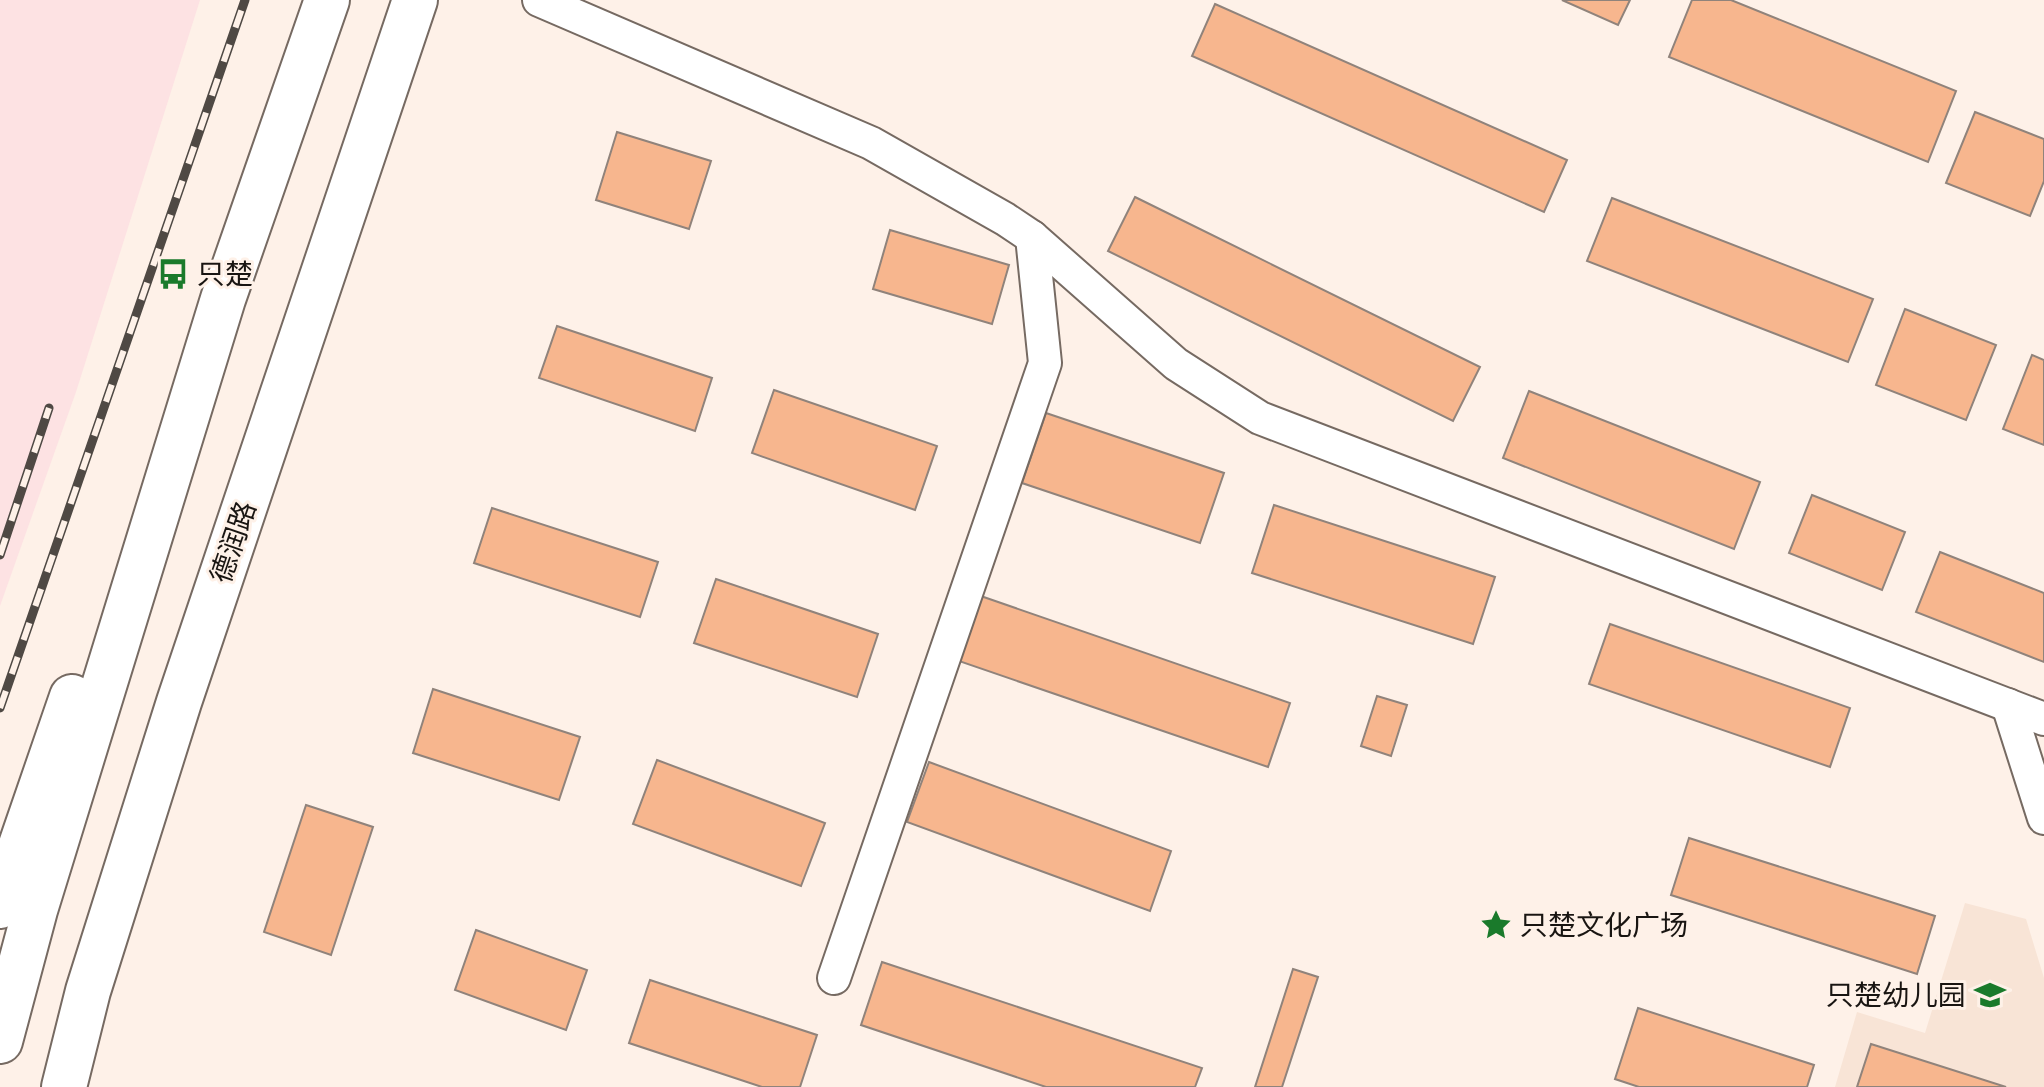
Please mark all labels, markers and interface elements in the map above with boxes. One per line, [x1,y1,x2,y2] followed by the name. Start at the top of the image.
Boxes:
[197,255,253,293] place label: 只楚
[156,257,190,291] bus stop icon: 只楚
[201,496,265,588] street label: 德润路
[1520,906,1688,944] place label: 只楚文化广场
[1479,908,1513,942] place icon: 只楚文化广场
[1826,976,1966,1014] place label: 只楚幼儿园
[1973,978,2007,1012] school or university icon: 只楚幼儿园

